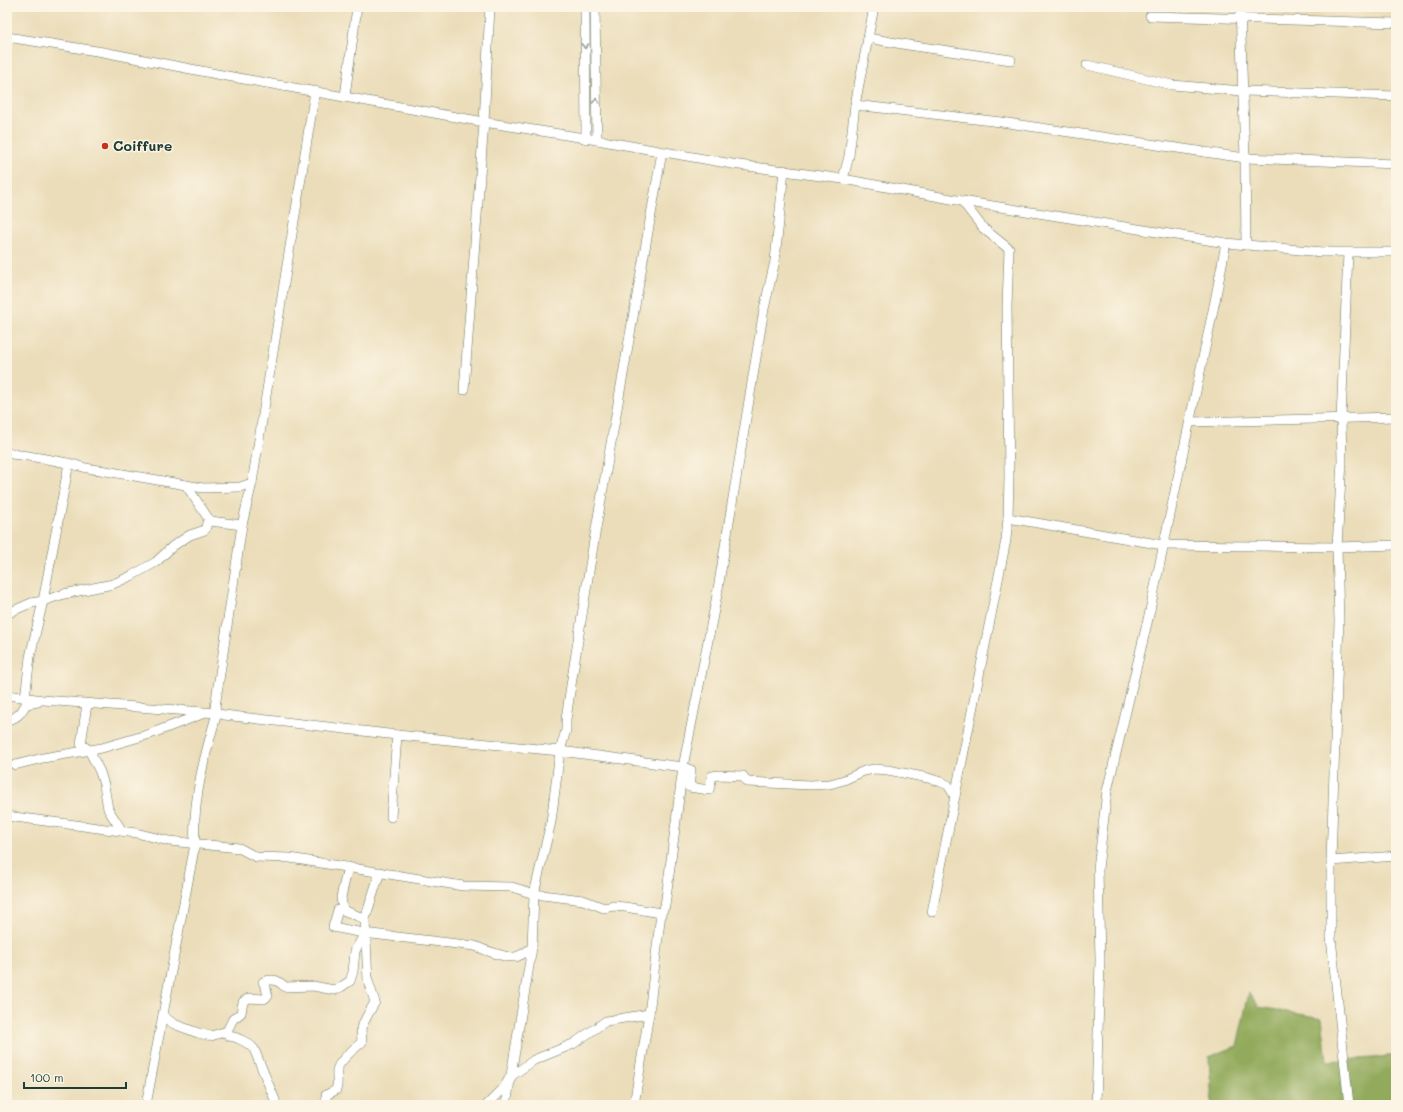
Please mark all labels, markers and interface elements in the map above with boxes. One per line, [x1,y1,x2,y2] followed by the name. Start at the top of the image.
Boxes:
[581,43,589,49] one-way arrow
[592,98,600,104] one-way arrow
[113,136,172,155] place label: Coiffure
[100,141,110,151] marker: Coiffure
[24,1064,126,1090] scale bar
[30,1069,64,1085] text: 100 m

